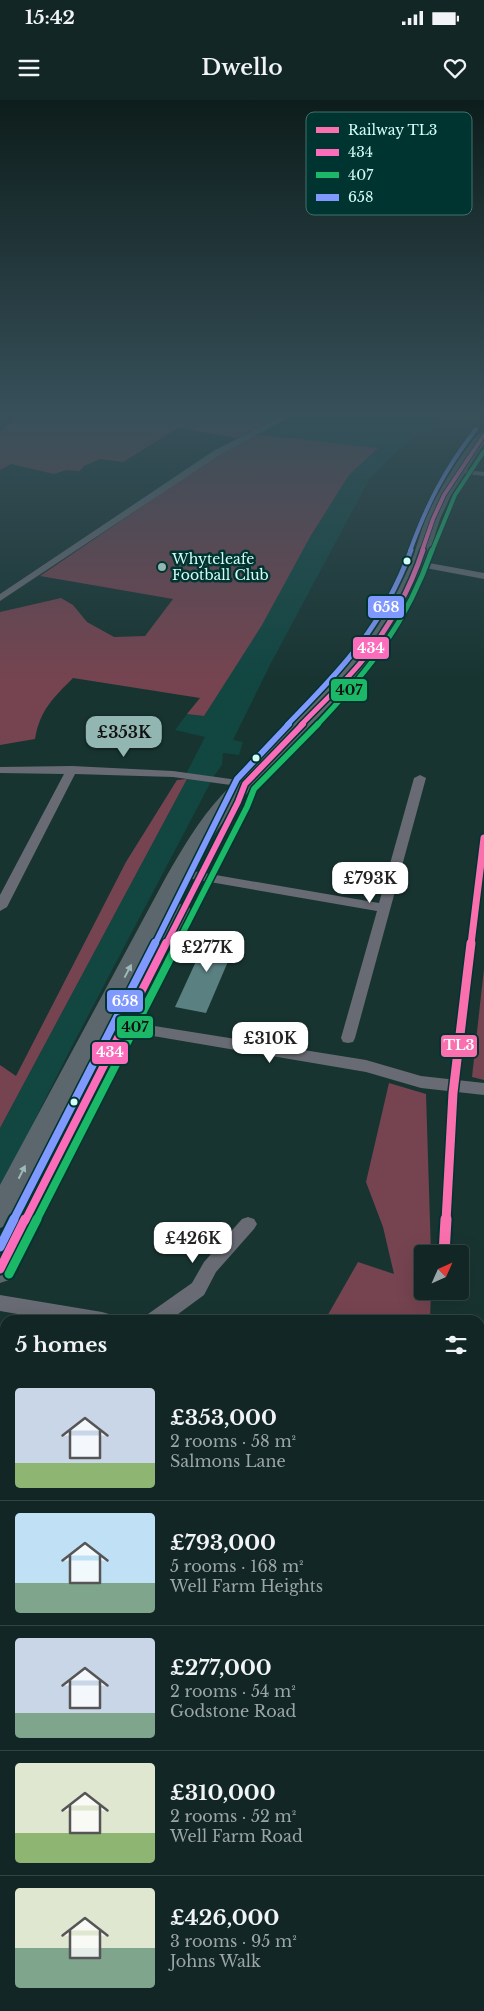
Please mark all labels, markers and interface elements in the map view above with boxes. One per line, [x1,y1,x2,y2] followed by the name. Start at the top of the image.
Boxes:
[25,6,75,29] text: 15:42
[15,54,43,82] icon: menu
[201,54,283,81] text: Dwello
[441,54,469,82] icon: heart
[306,112,472,215] legend
[348,121,437,139] text: Railway TL3
[348,143,373,161] text: 434
[348,166,374,184] text: 407
[348,188,373,206] text: 658
[171,550,269,584] place label: Whyteleafe Football Club
[402,556,412,566] unlabelled marker
[156,561,168,573] marker: Whyteleafe Football Club
[367,595,405,619] line badge: 658
[373,598,399,616] text: 658
[352,636,390,660] line badge: 434
[357,639,385,657] text: 434
[330,678,368,702] line badge: 407
[335,681,363,699] text: 407
[89,716,159,758] pin: £353K
[97,722,151,742] text: £353K
[251,753,261,763] unlabelled marker
[335,862,405,904] pin: £793K
[343,868,397,888] text: £793K
[172,930,242,973] pin: £277K
[181,937,233,957] text: £277K
[124,963,132,978] one-way arrow
[106,989,144,1013] line badge: 658
[112,992,138,1010] text: 658
[116,1015,154,1039] line badge: 407
[121,1018,149,1036] text: 407
[235,1022,305,1064] pin: £310K
[243,1028,297,1048] text: £310K
[440,1034,478,1058] line badge: TL3
[443,1036,475,1054] text: TL3
[91,1041,129,1065] line badge: 434
[96,1043,124,1061] text: 434
[69,1097,79,1107] unlabelled marker
[18,1165,26,1179] one-way arrow
[158,1222,228,1264] pin: £426K
[165,1228,221,1248] text: £426K
[414,1245,469,1300] north arrow
[414,1245,469,1300] map controls
[442,1331,470,1359] icon: filters
[15,1332,107,1358] text: 5 homes
[170,1405,277,1431] text: £353,000
[55,1408,115,1468] icon: home
[170,1431,296,1451] text: 2 rooms · 58 m²
[170,1451,286,1471] text: Salmons Lane
[170,1530,276,1556] text: £793,000
[55,1533,115,1593] icon: home
[170,1556,304,1576] text: 5 rooms · 168 m²
[170,1576,323,1596] text: Well Farm Heights
[170,1655,272,1681] text: £277,000
[55,1658,115,1718] icon: home
[170,1681,296,1701] text: 2 rooms · 54 m²
[170,1701,296,1721] text: Godstone Road
[170,1780,275,1806] text: £310,000
[55,1783,115,1843] icon: home
[170,1806,296,1826] text: 2 rooms · 52 m²
[170,1826,303,1846] text: Well Farm Road
[170,1905,279,1931] text: £426,000
[55,1908,115,1968] icon: home
[170,1931,297,1951] text: 3 rooms · 95 m²
[170,1951,261,1971] text: Johns Walk

